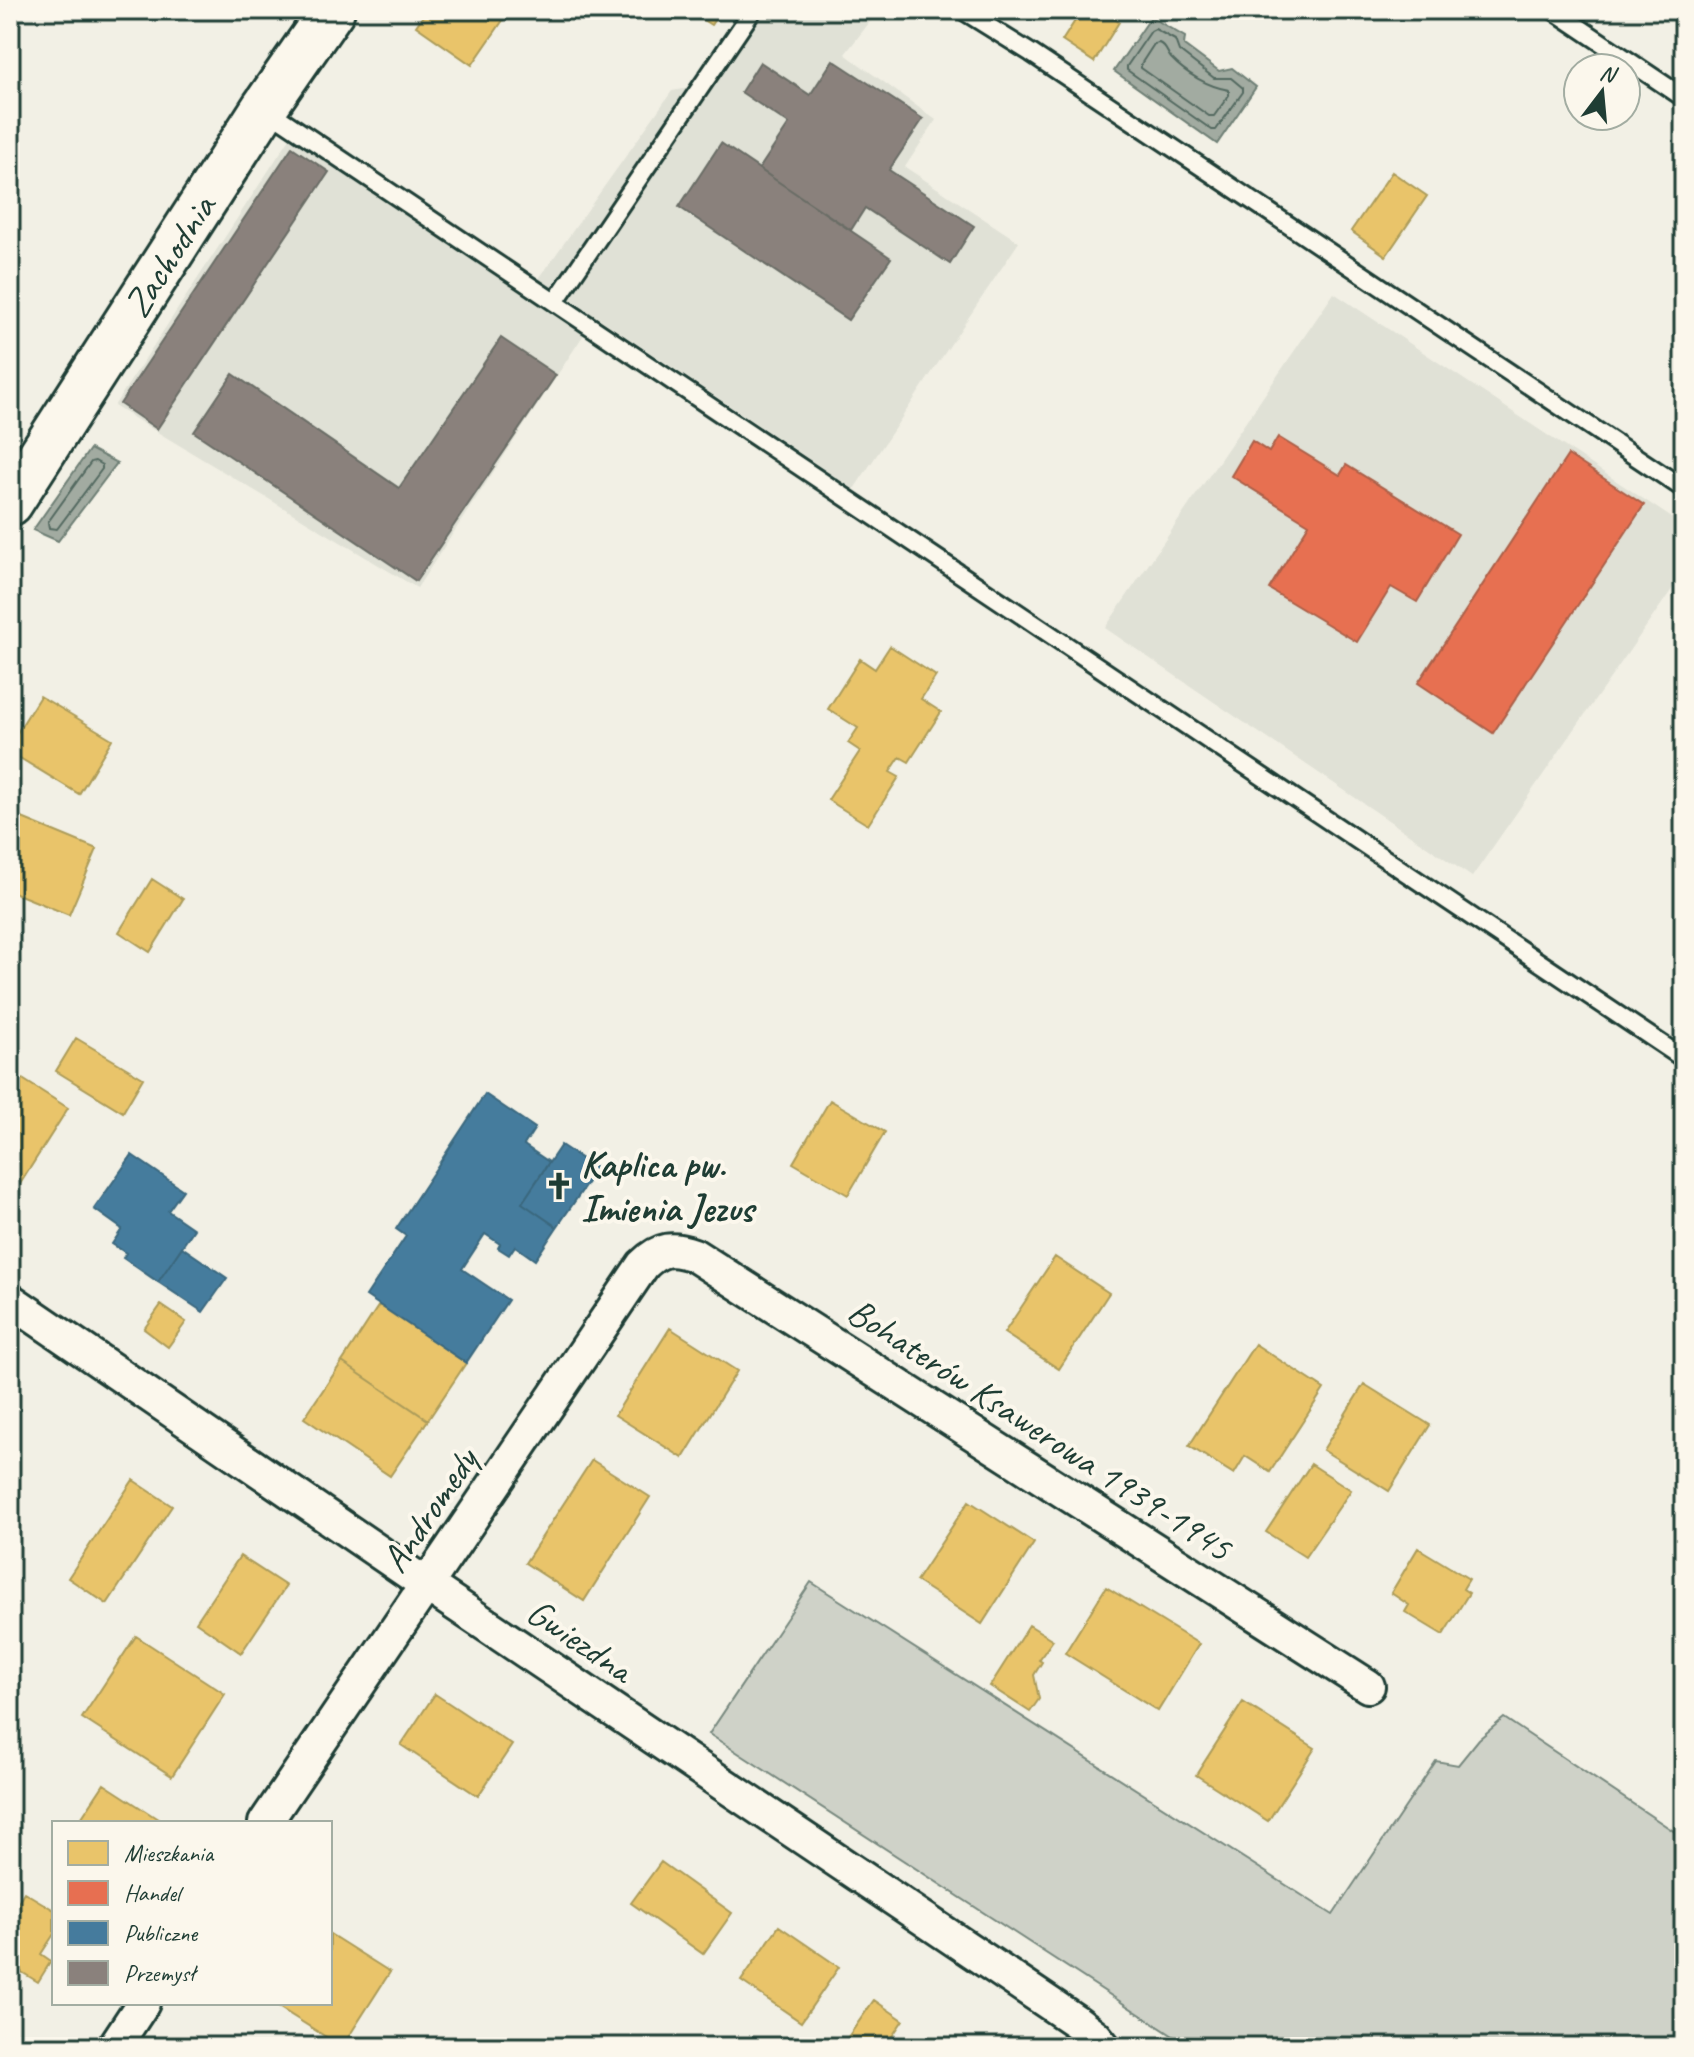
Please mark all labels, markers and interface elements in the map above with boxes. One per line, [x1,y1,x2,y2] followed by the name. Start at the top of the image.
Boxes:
[1562,52,1642,132] north arrow
[1597,58,1621,90] text: N
[113,184,227,326] street label: Zachodnia
[581,1141,757,1232] place label: Kaplica pw. Imienia Jezus
[544,1171,574,1201] church icon: Kaplica pw. Imienia Jezus
[839,1288,1242,1572] street label: Bohaterów Ksawerowa 1939-1945
[371,1437,490,1581] street label: Andromedy
[518,1588,644,1695] street label: Gwiezdna
[52,1821,332,2005] legend
[124,1838,214,1868] text: Mieszkania
[124,1878,184,1908] text: Handel
[124,1918,199,1948] text: Publiczne
[124,1958,199,1988] text: Przemysł

